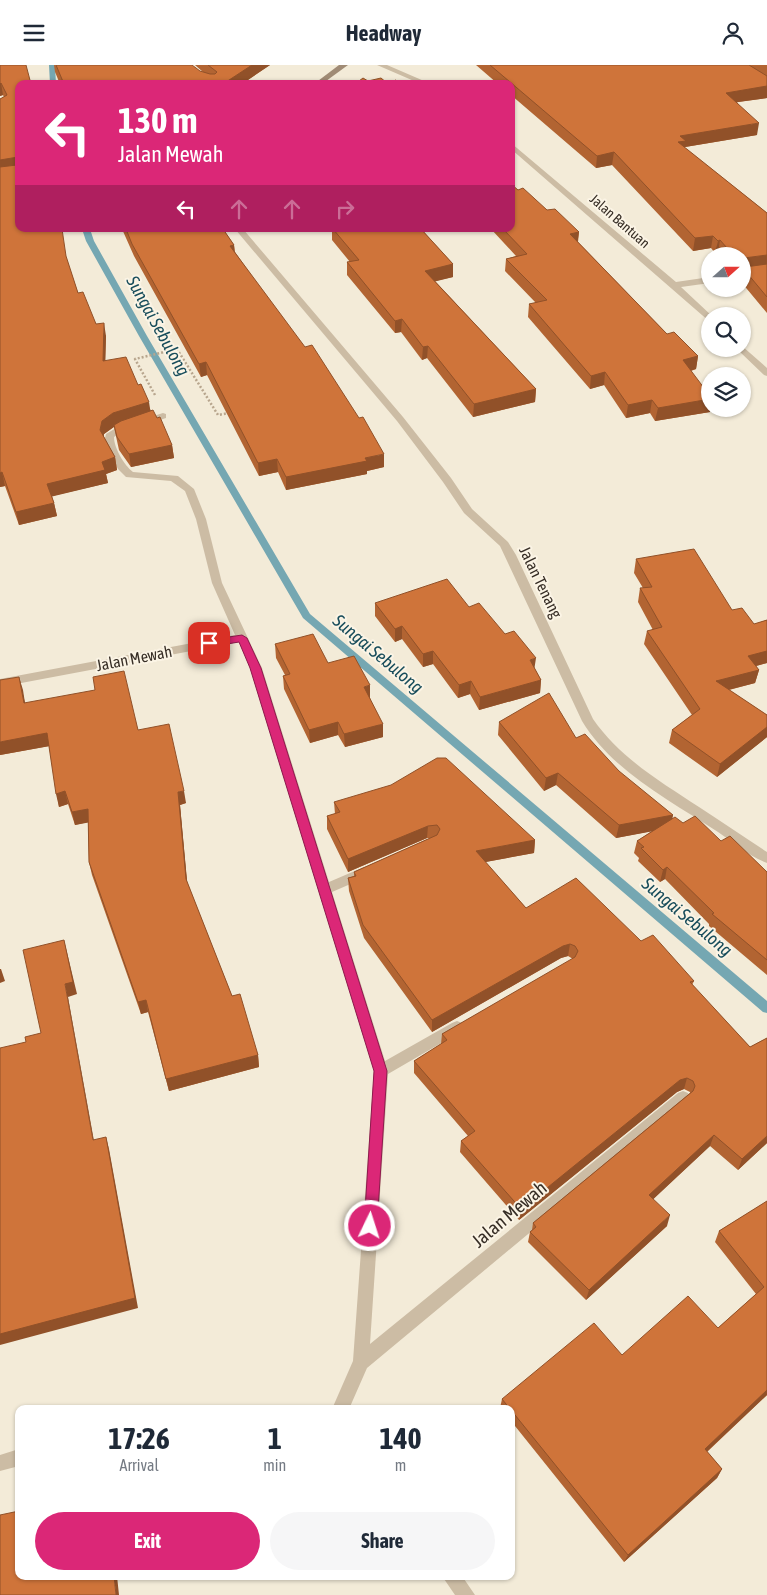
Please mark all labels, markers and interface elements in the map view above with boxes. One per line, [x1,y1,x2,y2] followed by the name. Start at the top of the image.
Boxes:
[20,19,48,47] icon: menu
[719,19,747,47] icon: person
[346,20,421,46] text: Headway
[35,100,100,165] icon: left
[118,100,197,140] text: 130 m
[118,141,223,167] text: Jalan Mewah
[587,191,653,251] street label: Jalan Bantuan
[172,195,200,223] icon: left
[225,195,253,223] icon: ahead
[278,195,306,223] icon: ahead
[331,195,359,223] icon: right
[701,247,751,297] north arrow
[701,247,751,417] map controls
[122,271,195,379] water label: Sungai Sebulong
[701,307,751,357] button: search
[701,367,751,417] button: layers
[515,543,566,621] street label: Jalan Tenang
[328,609,428,697] water label: Sungai Sebulong
[188,622,230,664] pin
[195,629,223,657] icon: arrive
[95,642,173,674] street label: Jalan Mewah
[637,872,737,960] water label: Sungai Sebulong
[467,1176,551,1252] street label: Jalan Mewah
[343,1199,395,1251] position arrow
[108,1421,170,1455] text: 17:26
[268,1421,282,1455] text: 1
[379,1421,422,1455] text: 140
[120,1456,159,1474] text: Arrival
[263,1456,286,1474] text: min
[395,1456,406,1474] text: m
[35,1512,260,1570] button: Exit
[270,1512,495,1570] button: Share

